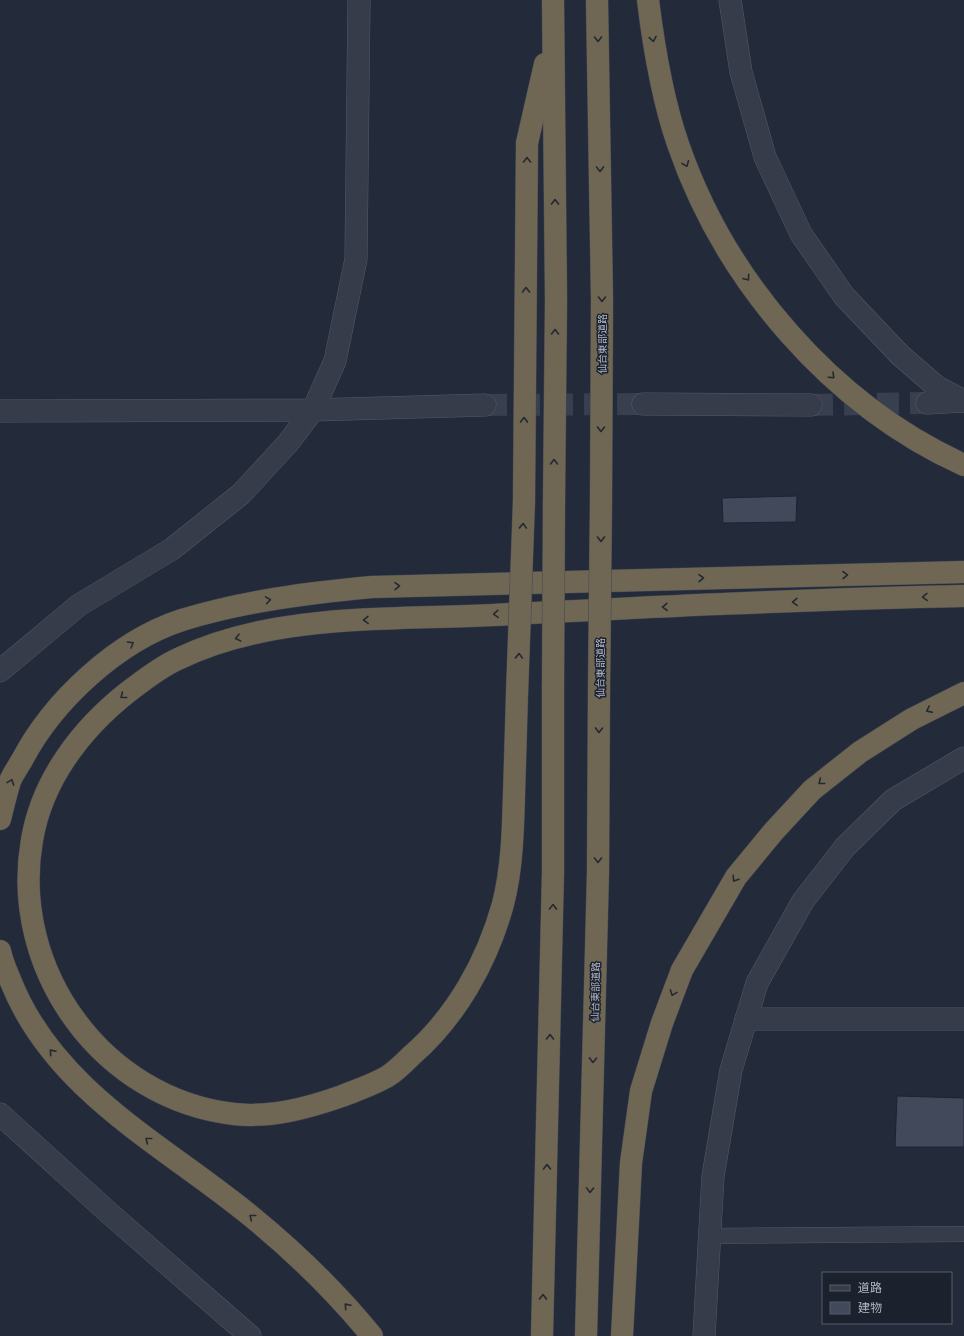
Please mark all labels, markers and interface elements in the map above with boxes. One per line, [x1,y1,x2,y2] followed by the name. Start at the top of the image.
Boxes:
[594,36,602,42] one-way arrow
[648,36,657,42] one-way arrow
[523,157,531,163] one-way arrow
[681,160,689,168] one-way arrow
[596,166,605,172] one-way arrow
[551,199,559,205] one-way arrow
[742,274,749,281] one-way arrow
[522,287,530,293] one-way arrow
[598,296,606,302] one-way arrow
[597,314,608,374] street label: 仙台東部道路
[551,329,559,335] one-way arrow
[827,371,835,379] one-way arrow
[520,417,528,423] one-way arrow
[597,426,605,432] one-way arrow
[550,459,558,465] one-way arrow
[519,523,527,529] one-way arrow
[596,536,605,542] one-way arrow
[842,571,848,579] one-way arrow
[698,574,704,582] one-way arrow
[394,582,400,590] one-way arrow
[922,593,928,601] one-way arrow
[264,596,271,605] one-way arrow
[792,597,798,606] one-way arrow
[662,602,668,611] one-way arrow
[493,610,499,619] one-way arrow
[363,616,369,624] one-way arrow
[235,633,242,642] one-way arrow
[595,638,606,698] street label: 仙台東部道路
[127,641,134,649] one-way arrow
[514,653,523,659] one-way arrow
[121,691,128,698] one-way arrow
[926,705,933,713] one-way arrow
[595,727,603,733] one-way arrow
[6,778,14,785] one-way arrow
[819,778,826,785] one-way arrow
[594,857,602,863] one-way arrow
[733,875,740,882] one-way arrow
[548,904,557,910] one-way arrow
[589,962,602,1022] street label: 仙台東部道路
[670,990,678,997] one-way arrow
[545,1034,554,1040] one-way arrow
[50,1049,57,1057] one-way arrow
[589,1057,597,1063] one-way arrow
[145,1138,152,1145] one-way arrow
[542,1164,551,1170] one-way arrow
[586,1187,594,1193] one-way arrow
[250,1215,257,1222] one-way arrow
[822,1272,952,1324] legend
[858,1281,882,1295] text: 道路
[539,1294,547,1300] one-way arrow
[858,1301,882,1315] text: 建物
[345,1303,352,1311] one-way arrow

